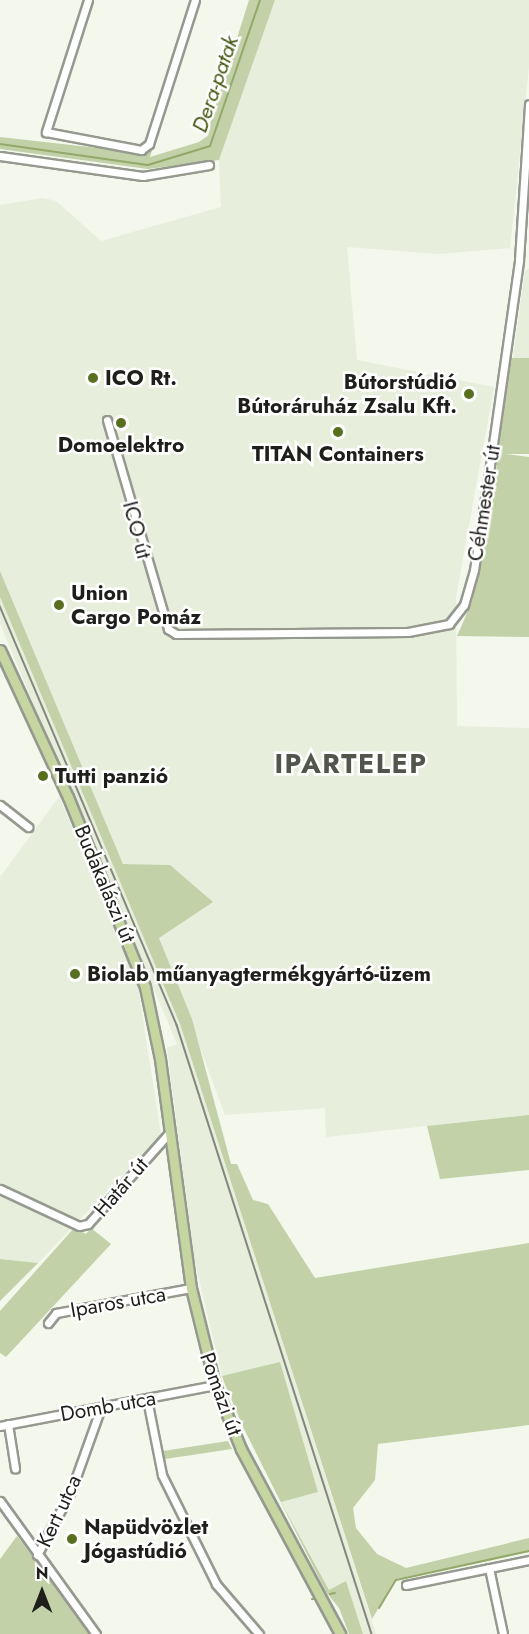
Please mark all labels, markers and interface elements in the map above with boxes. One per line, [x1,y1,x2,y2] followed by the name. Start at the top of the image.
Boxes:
[186,32,244,136] water label: Dera-patak
[105,365,177,391] place label: ICO Rt.
[237,369,457,419] place label: Bútorstúdió Bútoráruház Zsalu Kft.
[86,371,100,385] marker: ICO Rt.
[462,387,476,401] marker: Bútorstúdió Bútoráruház Zsalu Kft.
[114,416,128,430] marker: Domoelektro
[331,425,345,439] marker: TITAN Containers
[58,432,184,458] place label: Domoelektro
[252,441,424,467] place label: TITAN Containers
[462,443,506,563] street label: Céhmester út
[117,498,157,562] street label: ICO út
[71,580,201,630] place label: Union Cargo Pomáz
[52,598,66,612] marker: Union Cargo Pomáz
[274,748,428,780] district label: IPARTELEP
[55,763,168,789] place label: Tutti panzió
[36,769,50,783] marker: Tutti panzió
[69,821,141,947] street label: Budakalászi út
[87,961,431,987] place label: Biolab műanyagtermékgyártó-üzem
[68,967,82,981] marker: Biolab műanyagtermékgyártó-üzem
[89,1152,153,1222] street label: Határ út
[68,1281,168,1323] street label: Iparos utca
[194,1349,248,1439] street label: Pomázi út
[58,1385,158,1427] street label: Domb utca
[31,1471,87,1551] street label: Kert utca
[84,1514,208,1564] place label: Napüdvözlet Jógastúdió
[65,1532,79,1546] marker: Napüdvözlet Jógastúdió
[12,1562,72,1622] north arrow
[36,1562,48,1585] text: N

